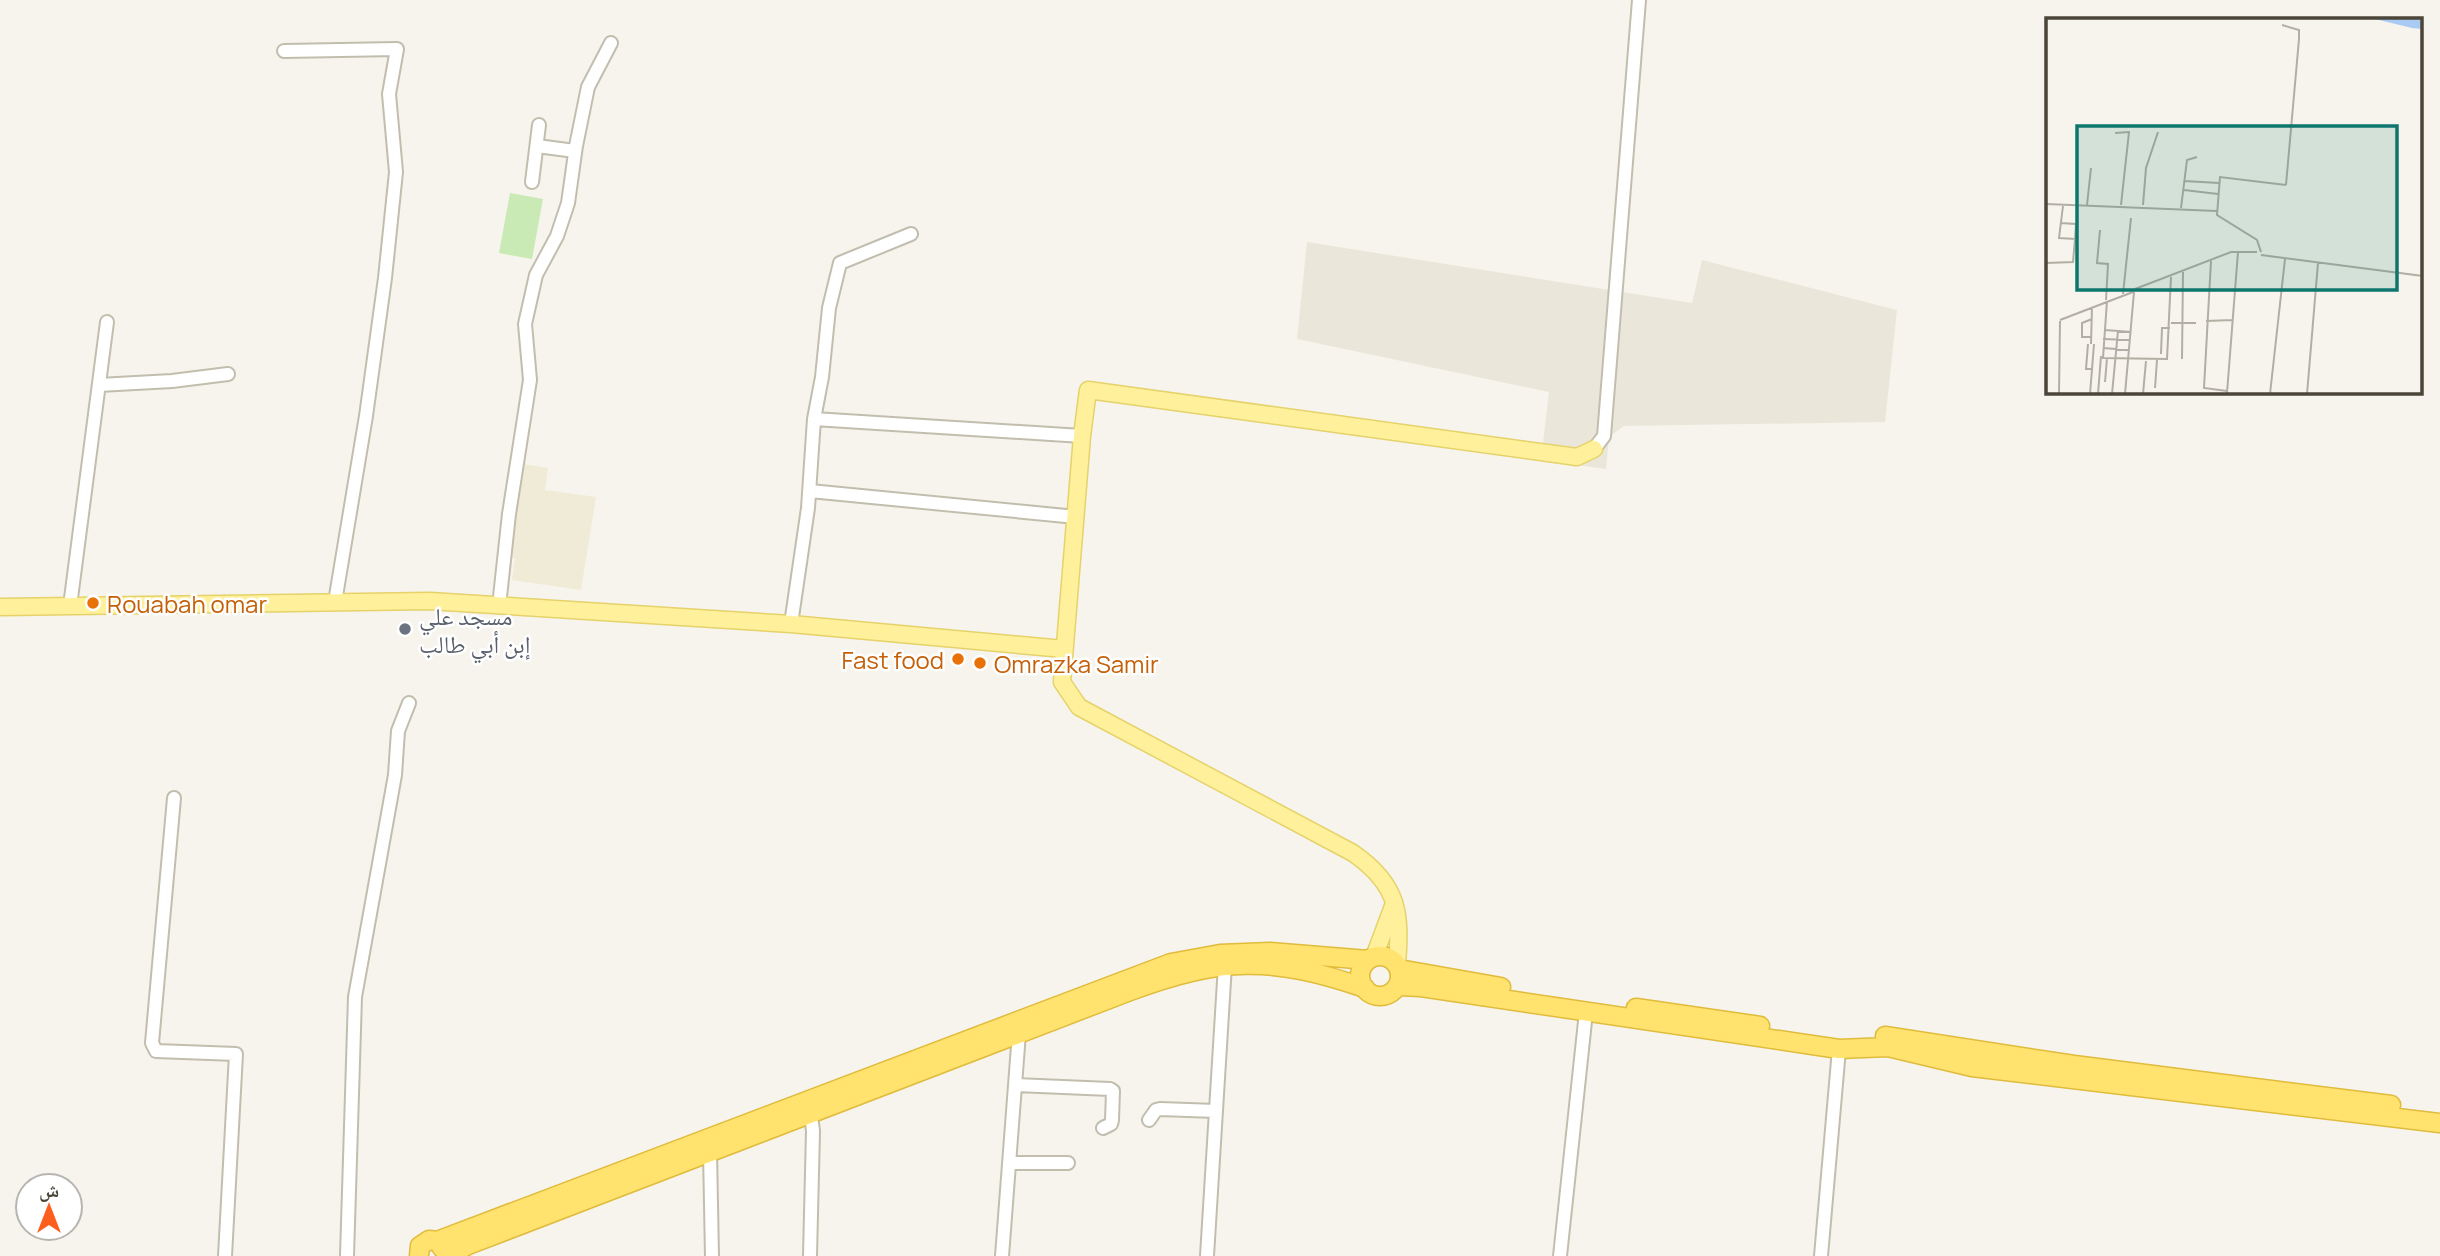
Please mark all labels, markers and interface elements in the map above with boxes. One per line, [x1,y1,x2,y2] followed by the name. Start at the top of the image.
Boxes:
[2046,18,2422,394] inset map
[107,587,267,620] place label: Rouabah omar
[85,595,101,611] marker: Rouabah omar
[419,599,530,664] place label: مسجد علي إبن أبي طالب
[397,621,413,637] marker: مسجد علي إبن أبي طالب
[841,643,944,676] place label: Fast food
[994,647,1159,680] place label: Omrazka Samir
[950,651,966,667] marker: Fast food
[972,655,988,671] marker: Omrazka Samir
[14,1172,84,1242] north arrow
[39,1177,59,1203] text: ش

